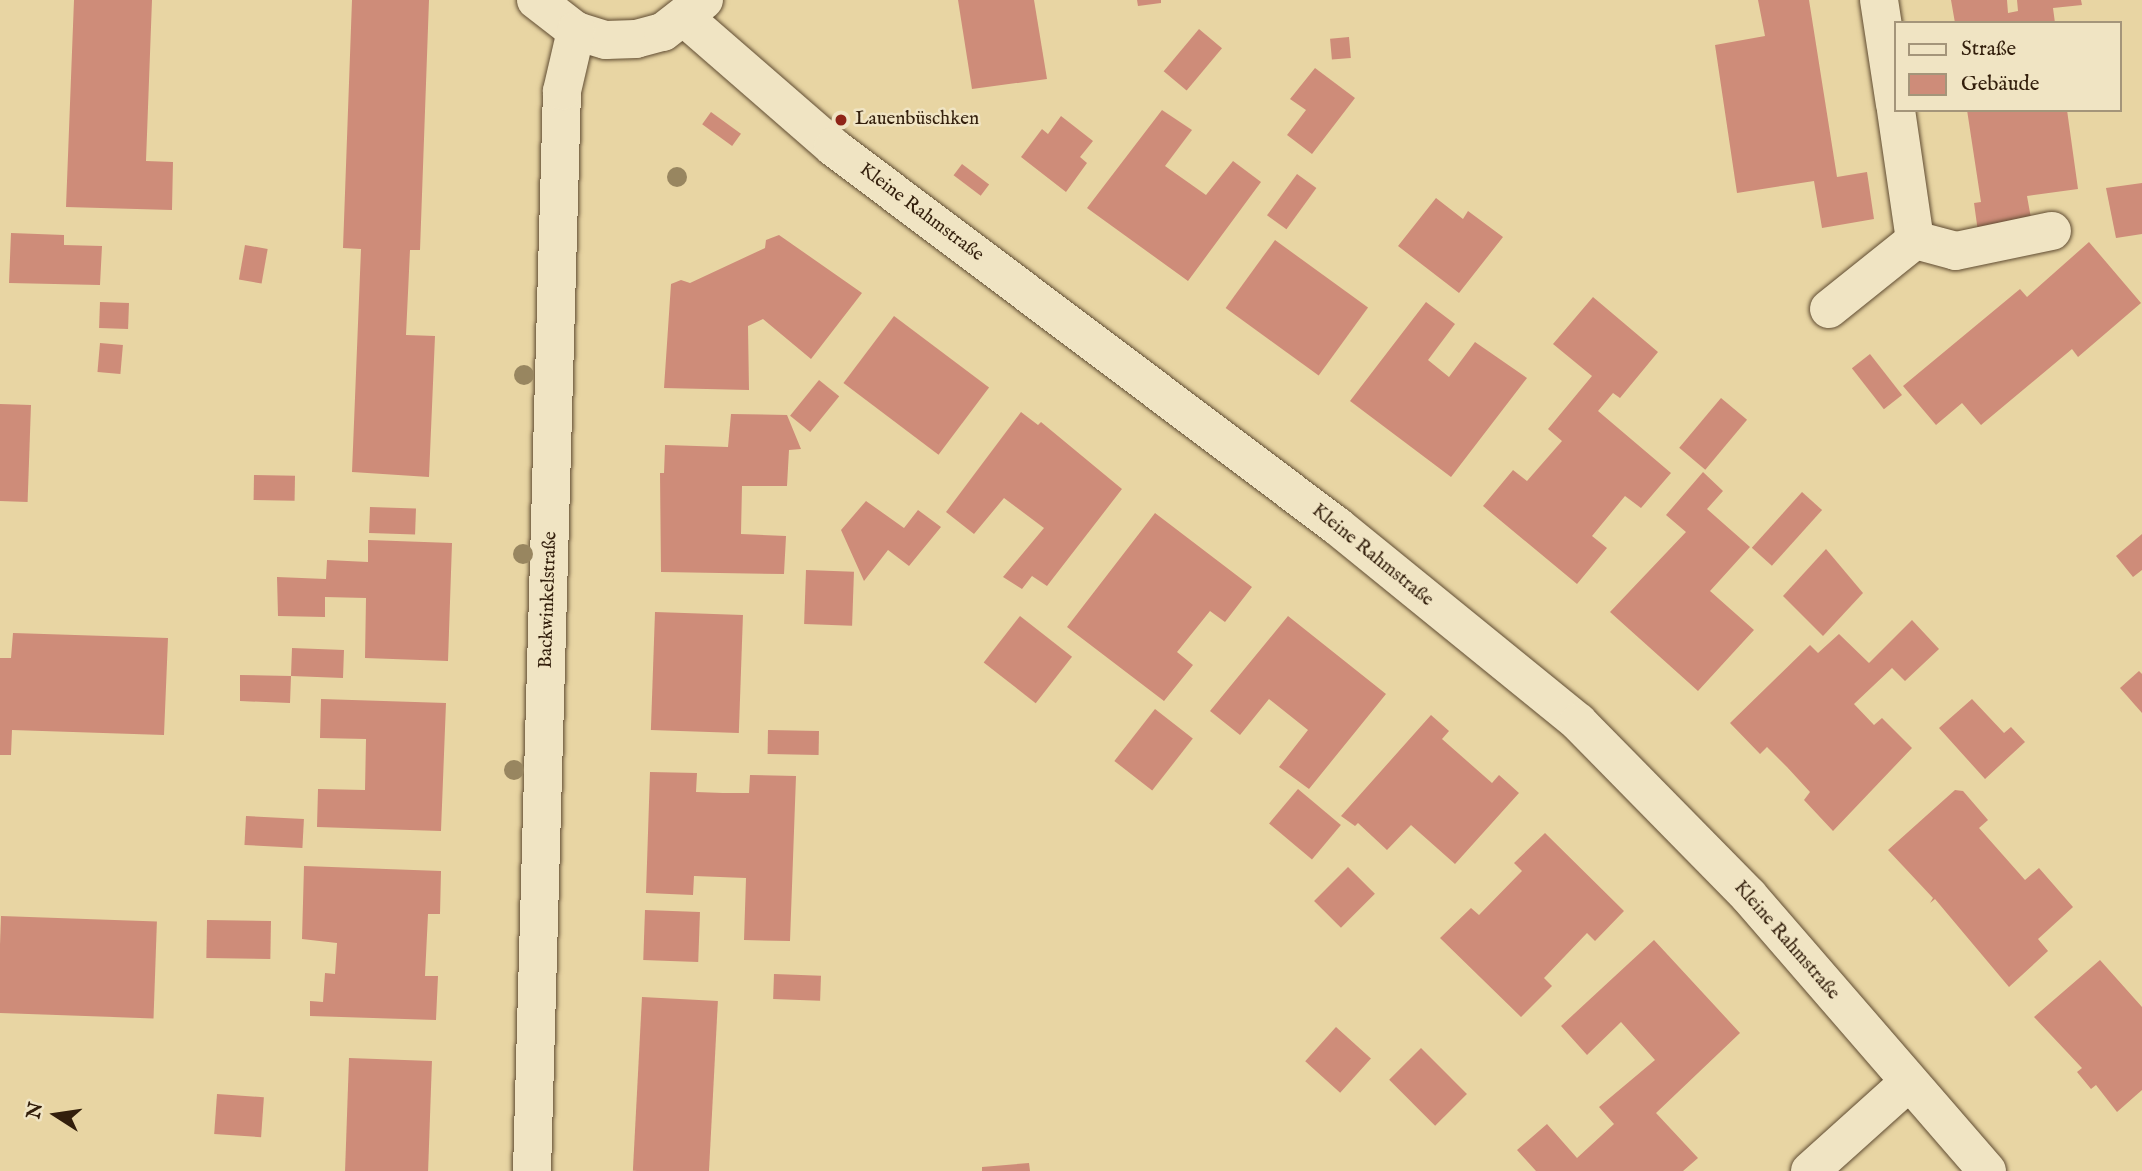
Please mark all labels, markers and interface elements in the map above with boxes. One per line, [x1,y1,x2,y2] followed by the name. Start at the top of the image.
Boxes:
[1894,21,2121,112] legend
[1961,36,2016,63] text: Straße
[1961,71,2039,98] text: Gebäude
[855,109,979,131] place label: Lauenbüschken
[833,112,849,128] marker: Lauenbüschken
[854,159,988,267] street label: Kleine Rahmstraße
[1307,500,1437,612] street label: Kleine Rahmstraße
[535,531,563,669] street label: Backwinkelstraße
[1728,877,1844,1005] street label: Kleine Rahmstraße
[21,1080,91,1150] north arrow
[22,1100,49,1121] text: N

